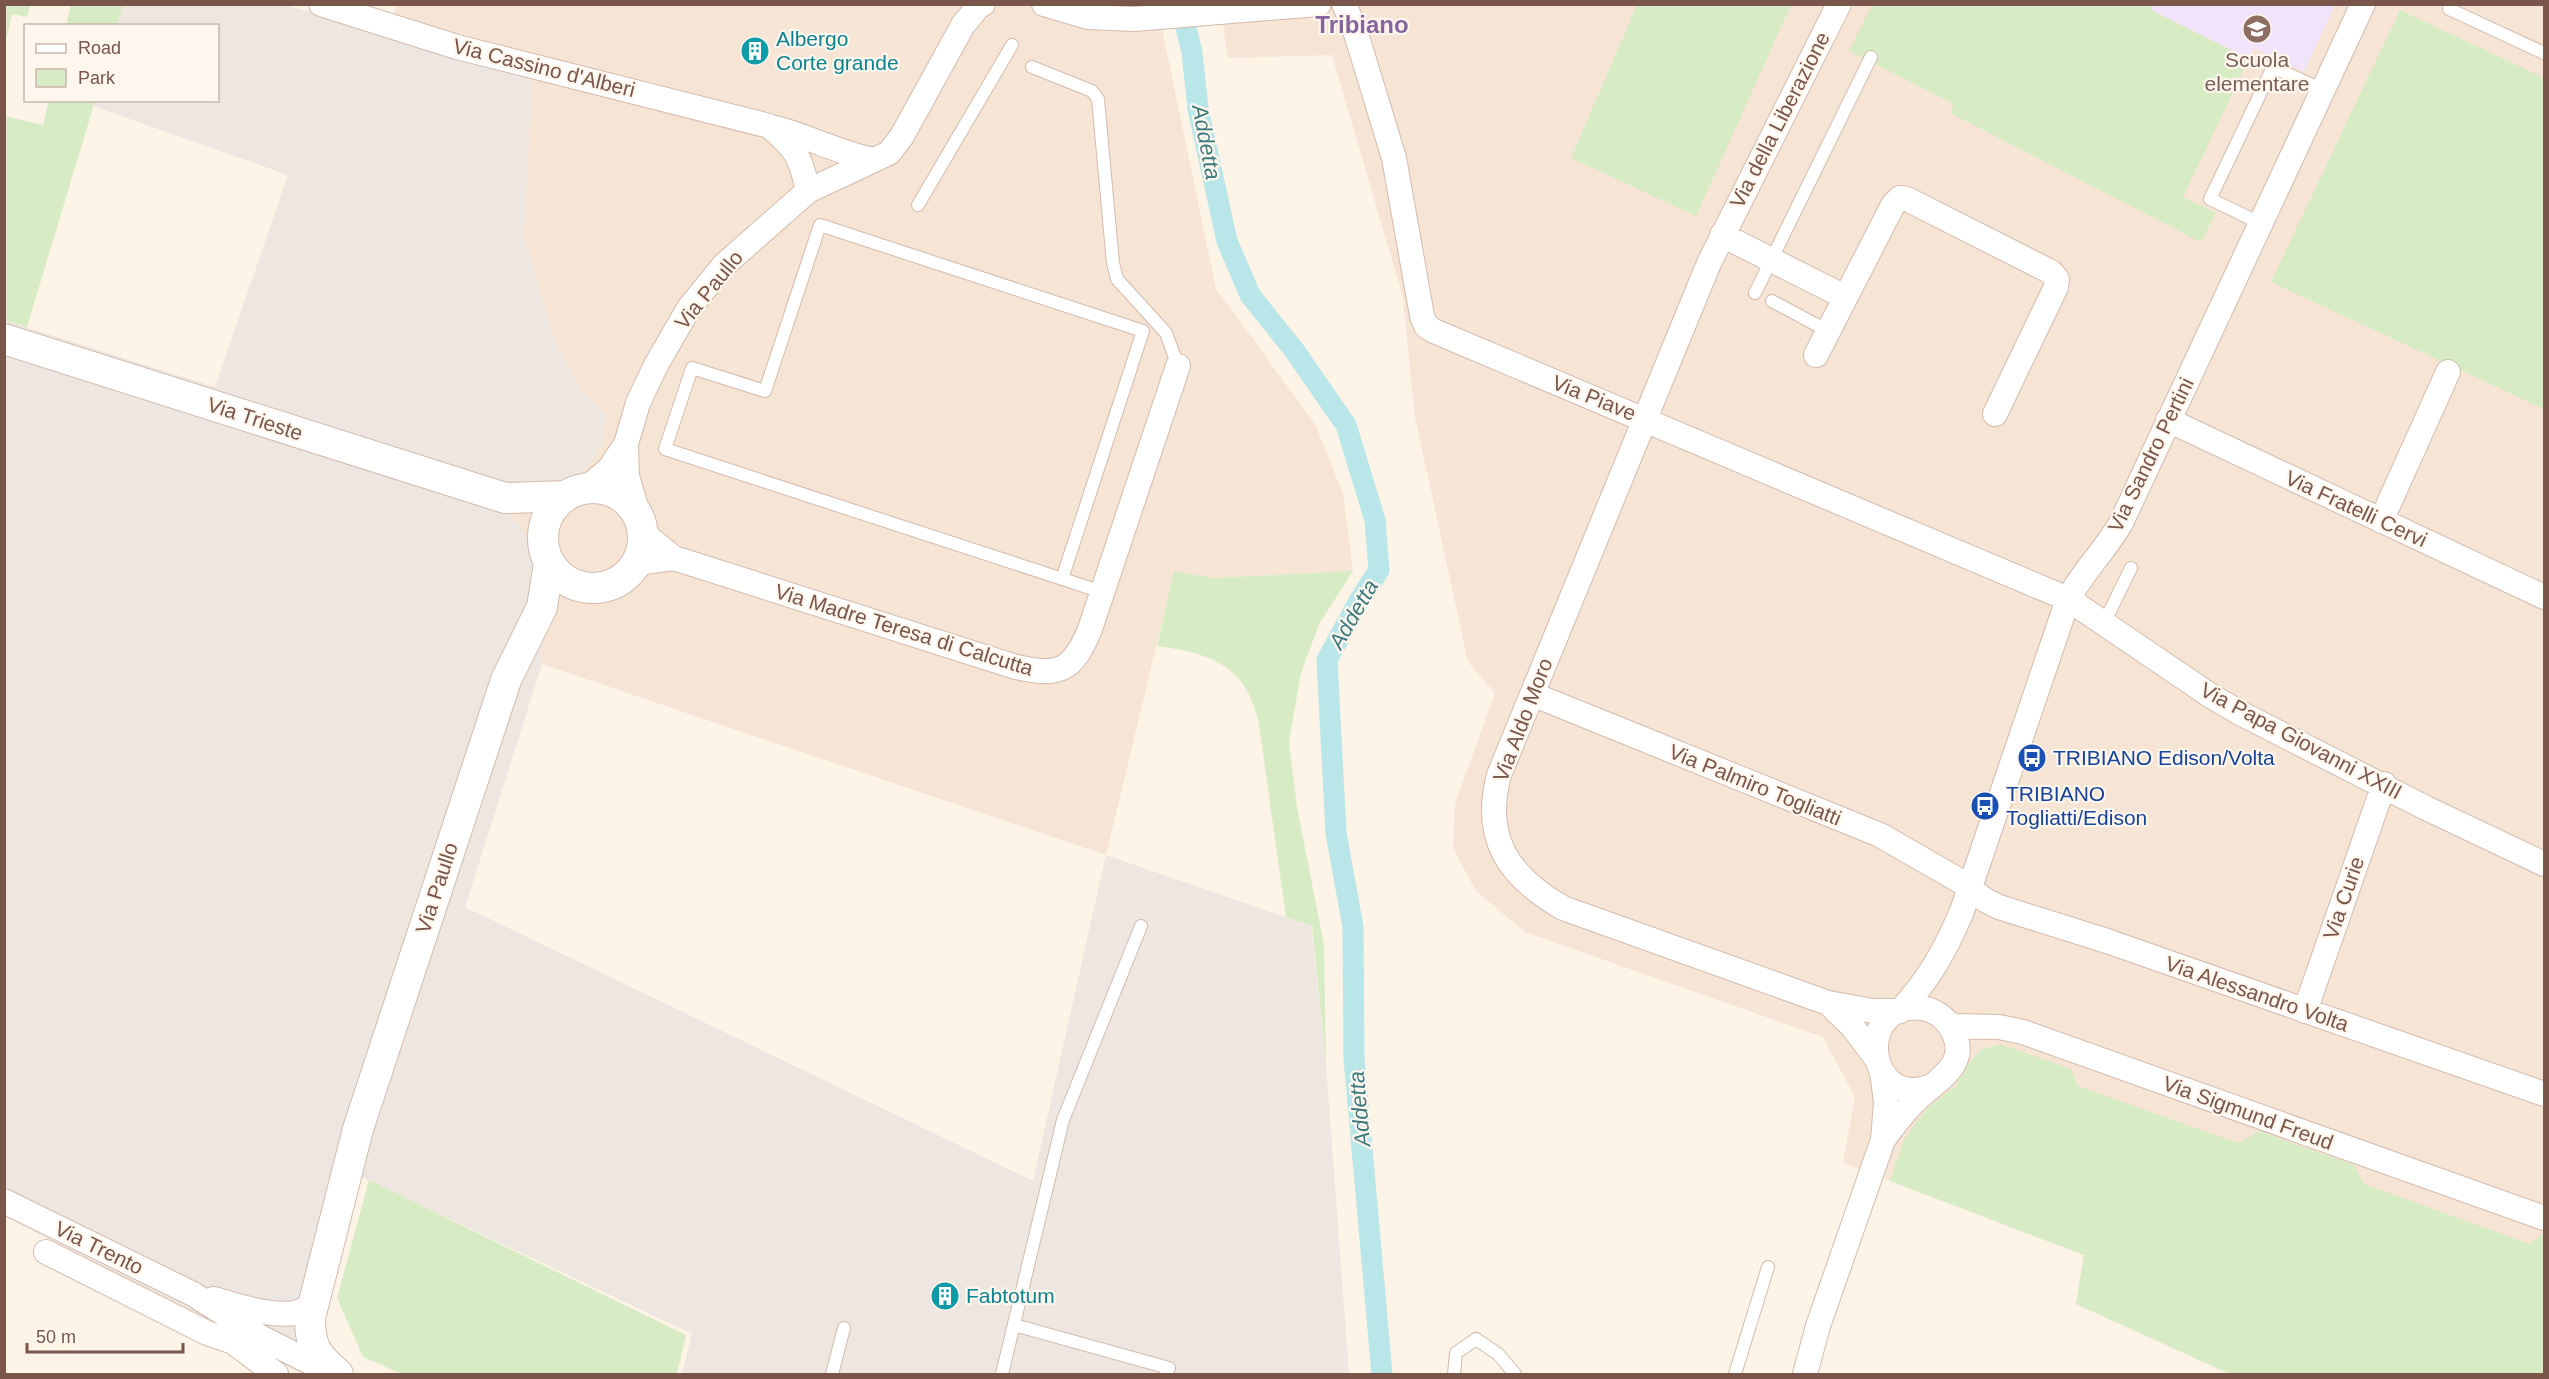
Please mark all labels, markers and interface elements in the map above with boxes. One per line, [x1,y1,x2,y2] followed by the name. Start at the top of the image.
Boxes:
[1315,11,1409,38] district label: Tribiano
[2241,13,2273,45] school or university icon: Scuola elementare
[24,24,219,102] legend
[776,27,899,74] place label: Albergo Corte grande
[1725,28,1834,212] street label: Via della Liberazione
[451,34,638,101] street label: Via Cassino d'Alberi
[739,35,771,67] building icon: Albergo Corte grande
[78,38,121,58] text: Road
[2204,48,2310,95] place label: Scuola elementare
[78,68,116,88] text: Park
[1187,101,1226,182] water label: Addetta
[670,246,747,334] street label: Via Paullo
[1549,370,1639,425] street label: Via Piave
[2103,374,2198,536] street label: Via Sandro Pertini
[205,392,306,445] street label: Via Trieste
[2282,466,2431,551] street label: Via Fratelli Cervi
[1323,575,1383,655] water label: Addetta
[772,579,1036,680] street label: Via Madre Teresa di Calcutta
[1488,655,1557,785] street label: Via Aldo Moro
[2197,678,2406,804] street label: Via Papa Giovanni XXIII
[1666,739,1845,830] street label: Via Palmiro Togliatti
[2016,742,2048,774] bus stop icon: TRIBIANO Edison/Volta
[2053,746,2275,769] place label: TRIBIANO Edison/Volta
[2006,782,2147,829] place label: TRIBIANO Togliatti/Edison
[1969,790,2001,822] bus stop icon: TRIBIANO Togliatti/Edison
[411,840,462,936] street label: Via Paullo
[2319,853,2368,942] street label: Via Curie
[2163,951,2352,1036] street label: Via Alessandro Volta
[1344,1070,1375,1150] water label: Addetta
[2160,1071,2336,1154] street label: Via Sigmund Freud
[51,1216,147,1279] street label: Via Trento
[929,1280,961,1312] building icon: Fabtotum
[966,1284,1055,1307] place label: Fabtotum
[27,1316,183,1354] scale bar
[36,1327,76,1347] text: 50 m

